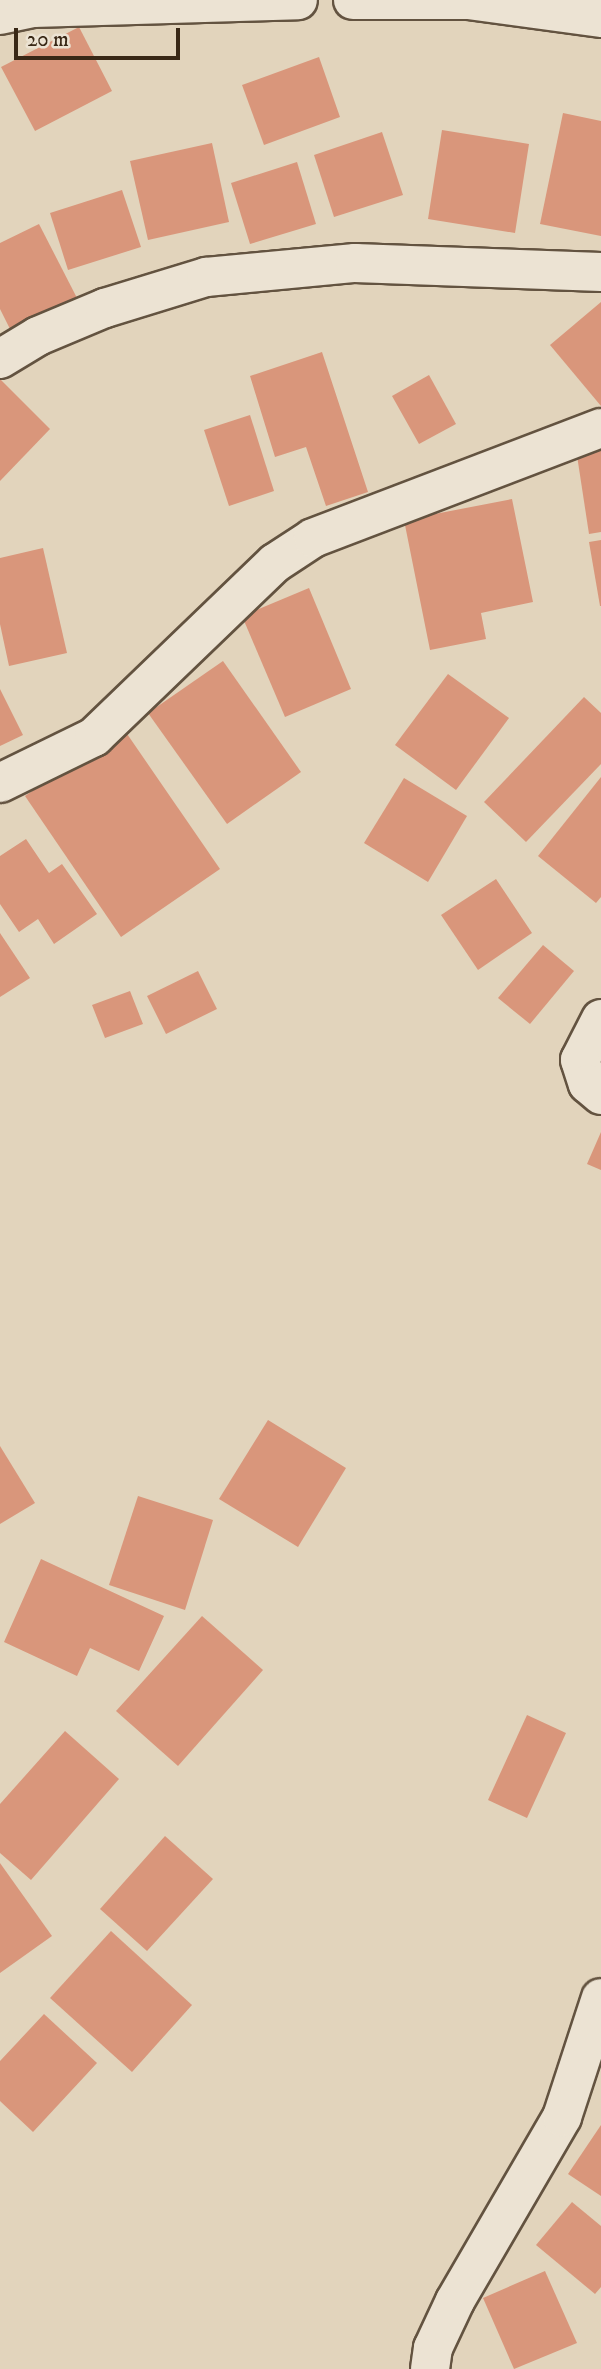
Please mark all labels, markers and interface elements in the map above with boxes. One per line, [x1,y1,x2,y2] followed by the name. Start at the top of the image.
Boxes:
[18,14,184,58] scale bar
[27,27,69,53] text: 20 m

